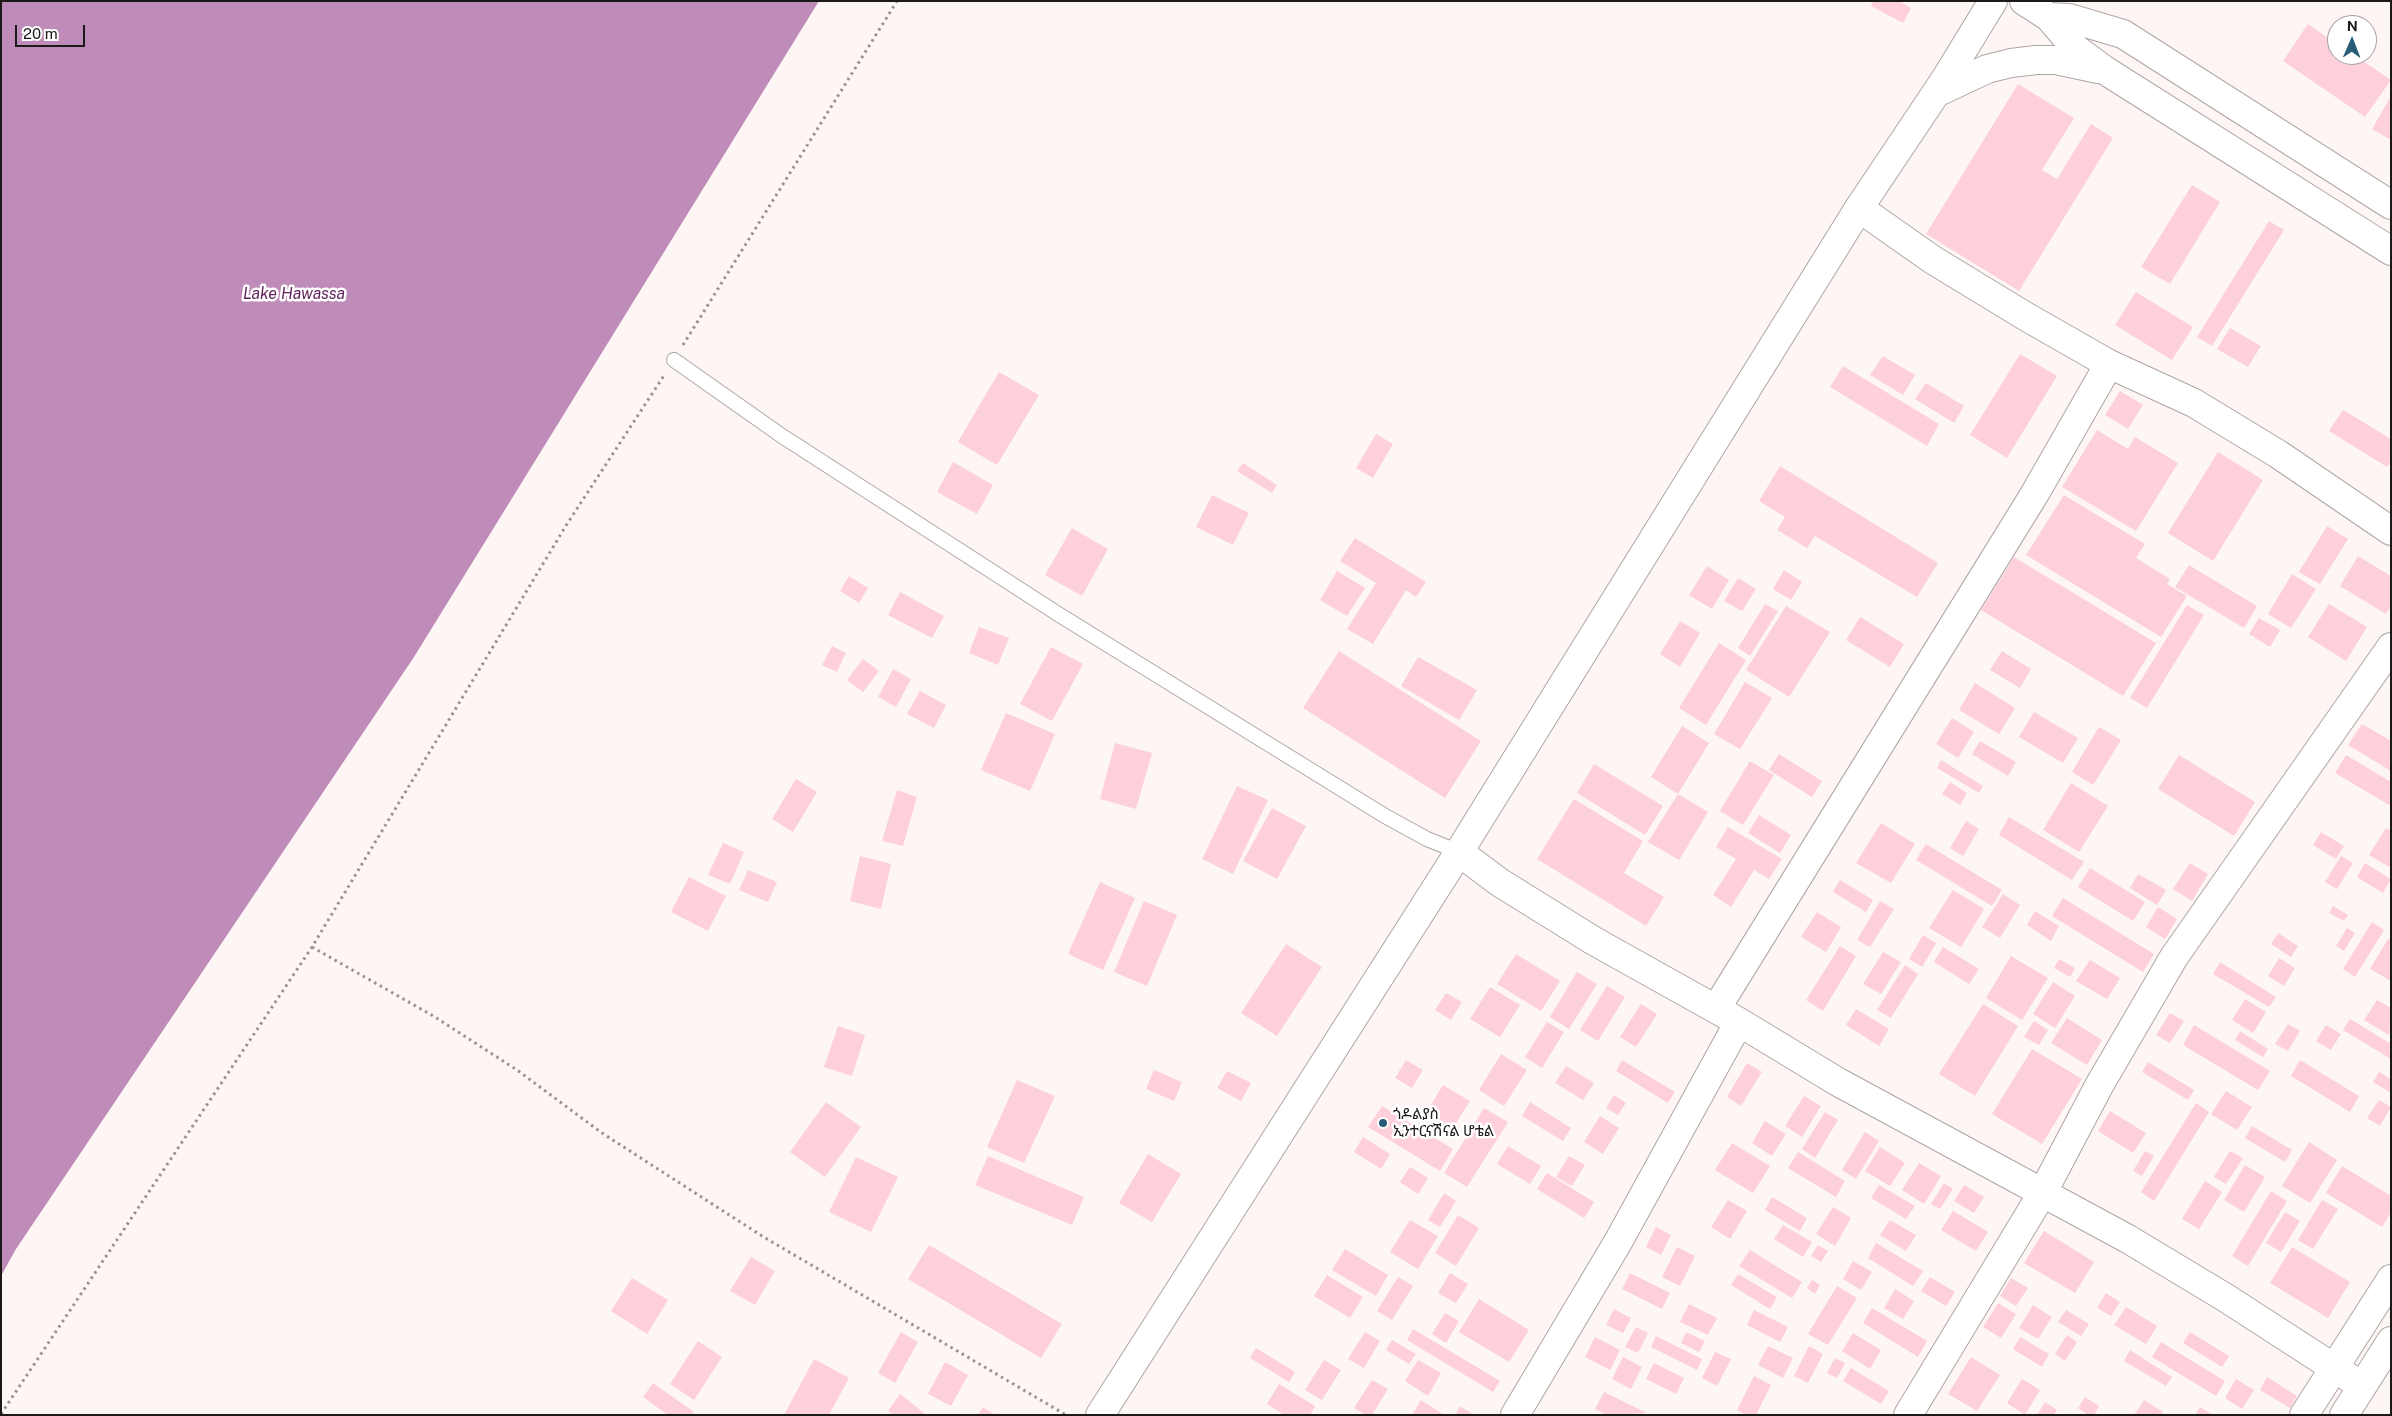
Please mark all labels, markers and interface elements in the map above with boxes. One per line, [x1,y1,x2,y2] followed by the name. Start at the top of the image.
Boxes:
[18,15,88,47] scale bar
[2327,15,2377,65] north arrow
[2347,18,2358,34] text: N
[23,25,58,42] text: 20 m
[243,284,345,304] water label: Lake Hawassa
[1393,1105,1494,1140] place label: ጎዶልያስ ኢንተርናሽናል ሆቴል
[1377,1117,1389,1129] marker: ጎዶልያስ ኢንተርናሽናል ሆቴል

